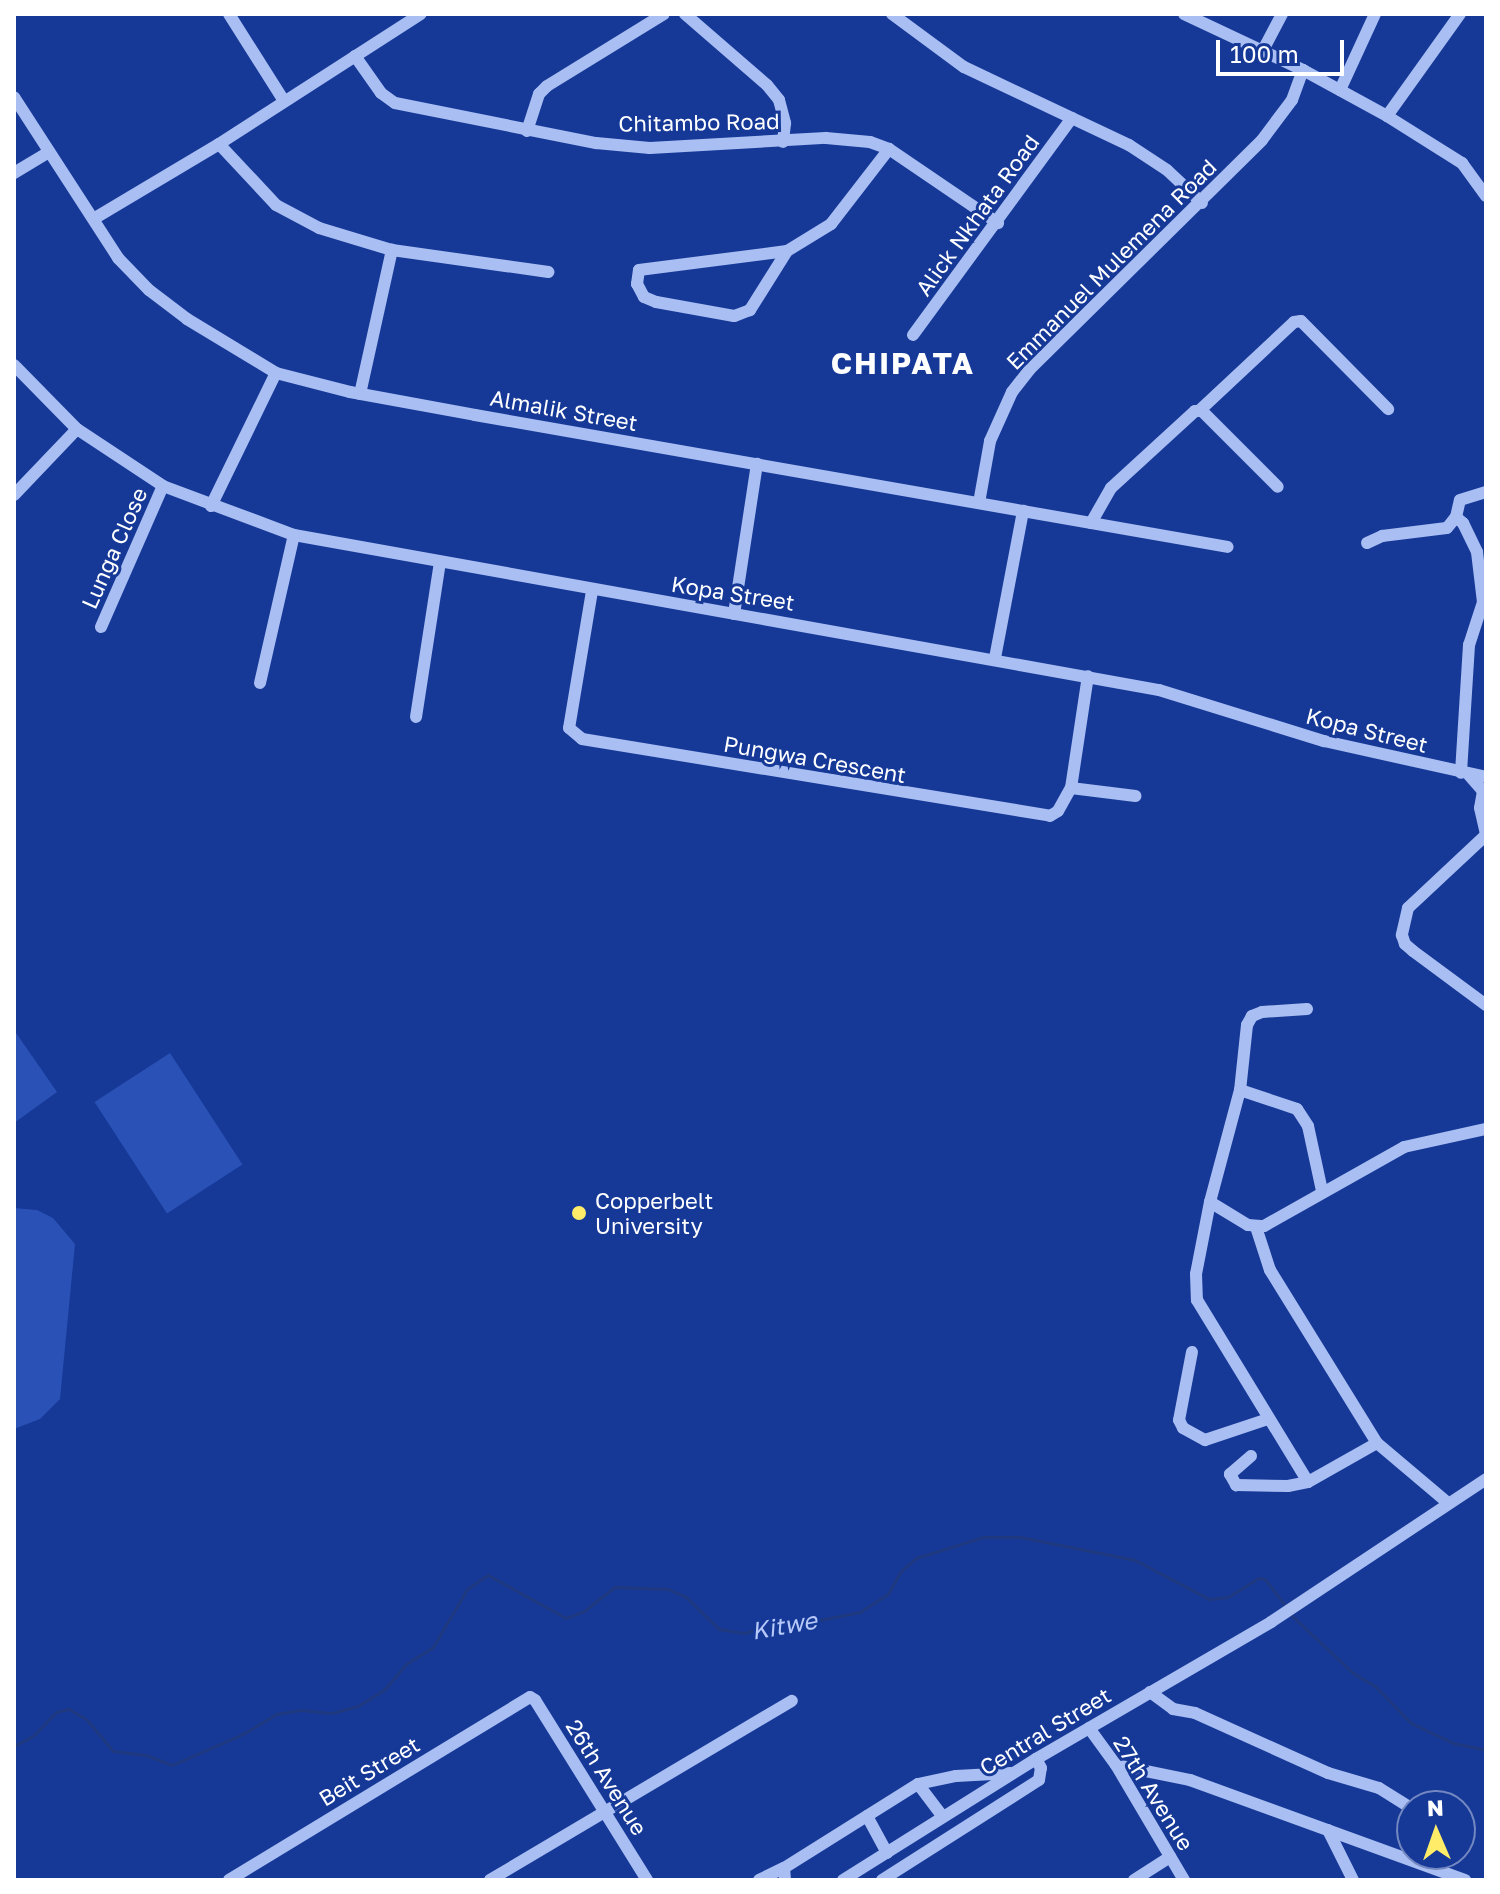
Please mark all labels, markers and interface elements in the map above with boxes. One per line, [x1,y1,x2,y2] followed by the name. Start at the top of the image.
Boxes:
[1220,24,1348,74] scale bar
[1230,39,1299,68] text: 100 m
[618,107,780,137] street label: Chitambo Road
[910,129,1044,301] street label: Alick Nkhata Road
[1000,153,1222,375] street label: Emmanuel Mulemena Road
[831,345,975,381] district label: CHIPATA
[488,384,640,436] street label: Almalik Street
[76,483,152,613] street label: Lunga Close
[669,570,797,616] street label: Kopa Street
[1303,702,1431,758] street label: Kopa Street
[722,730,908,788] street label: Pungwa Crescent
[595,1187,713,1238] place label: Copperbelt University
[570,1204,588,1222] marker: Copperbelt University
[749,1605,819,1645] water label: Kitwe
[975,1682,1115,1780] street label: Central Street
[561,1714,653,1840] street label: 26th Avenue
[314,1731,424,1811] street label: Beit Street
[1108,1731,1200,1855] street label: 27th Avenue
[1396,1790,1476,1870] north arrow
[1426,1794,1444,1821] text: N

